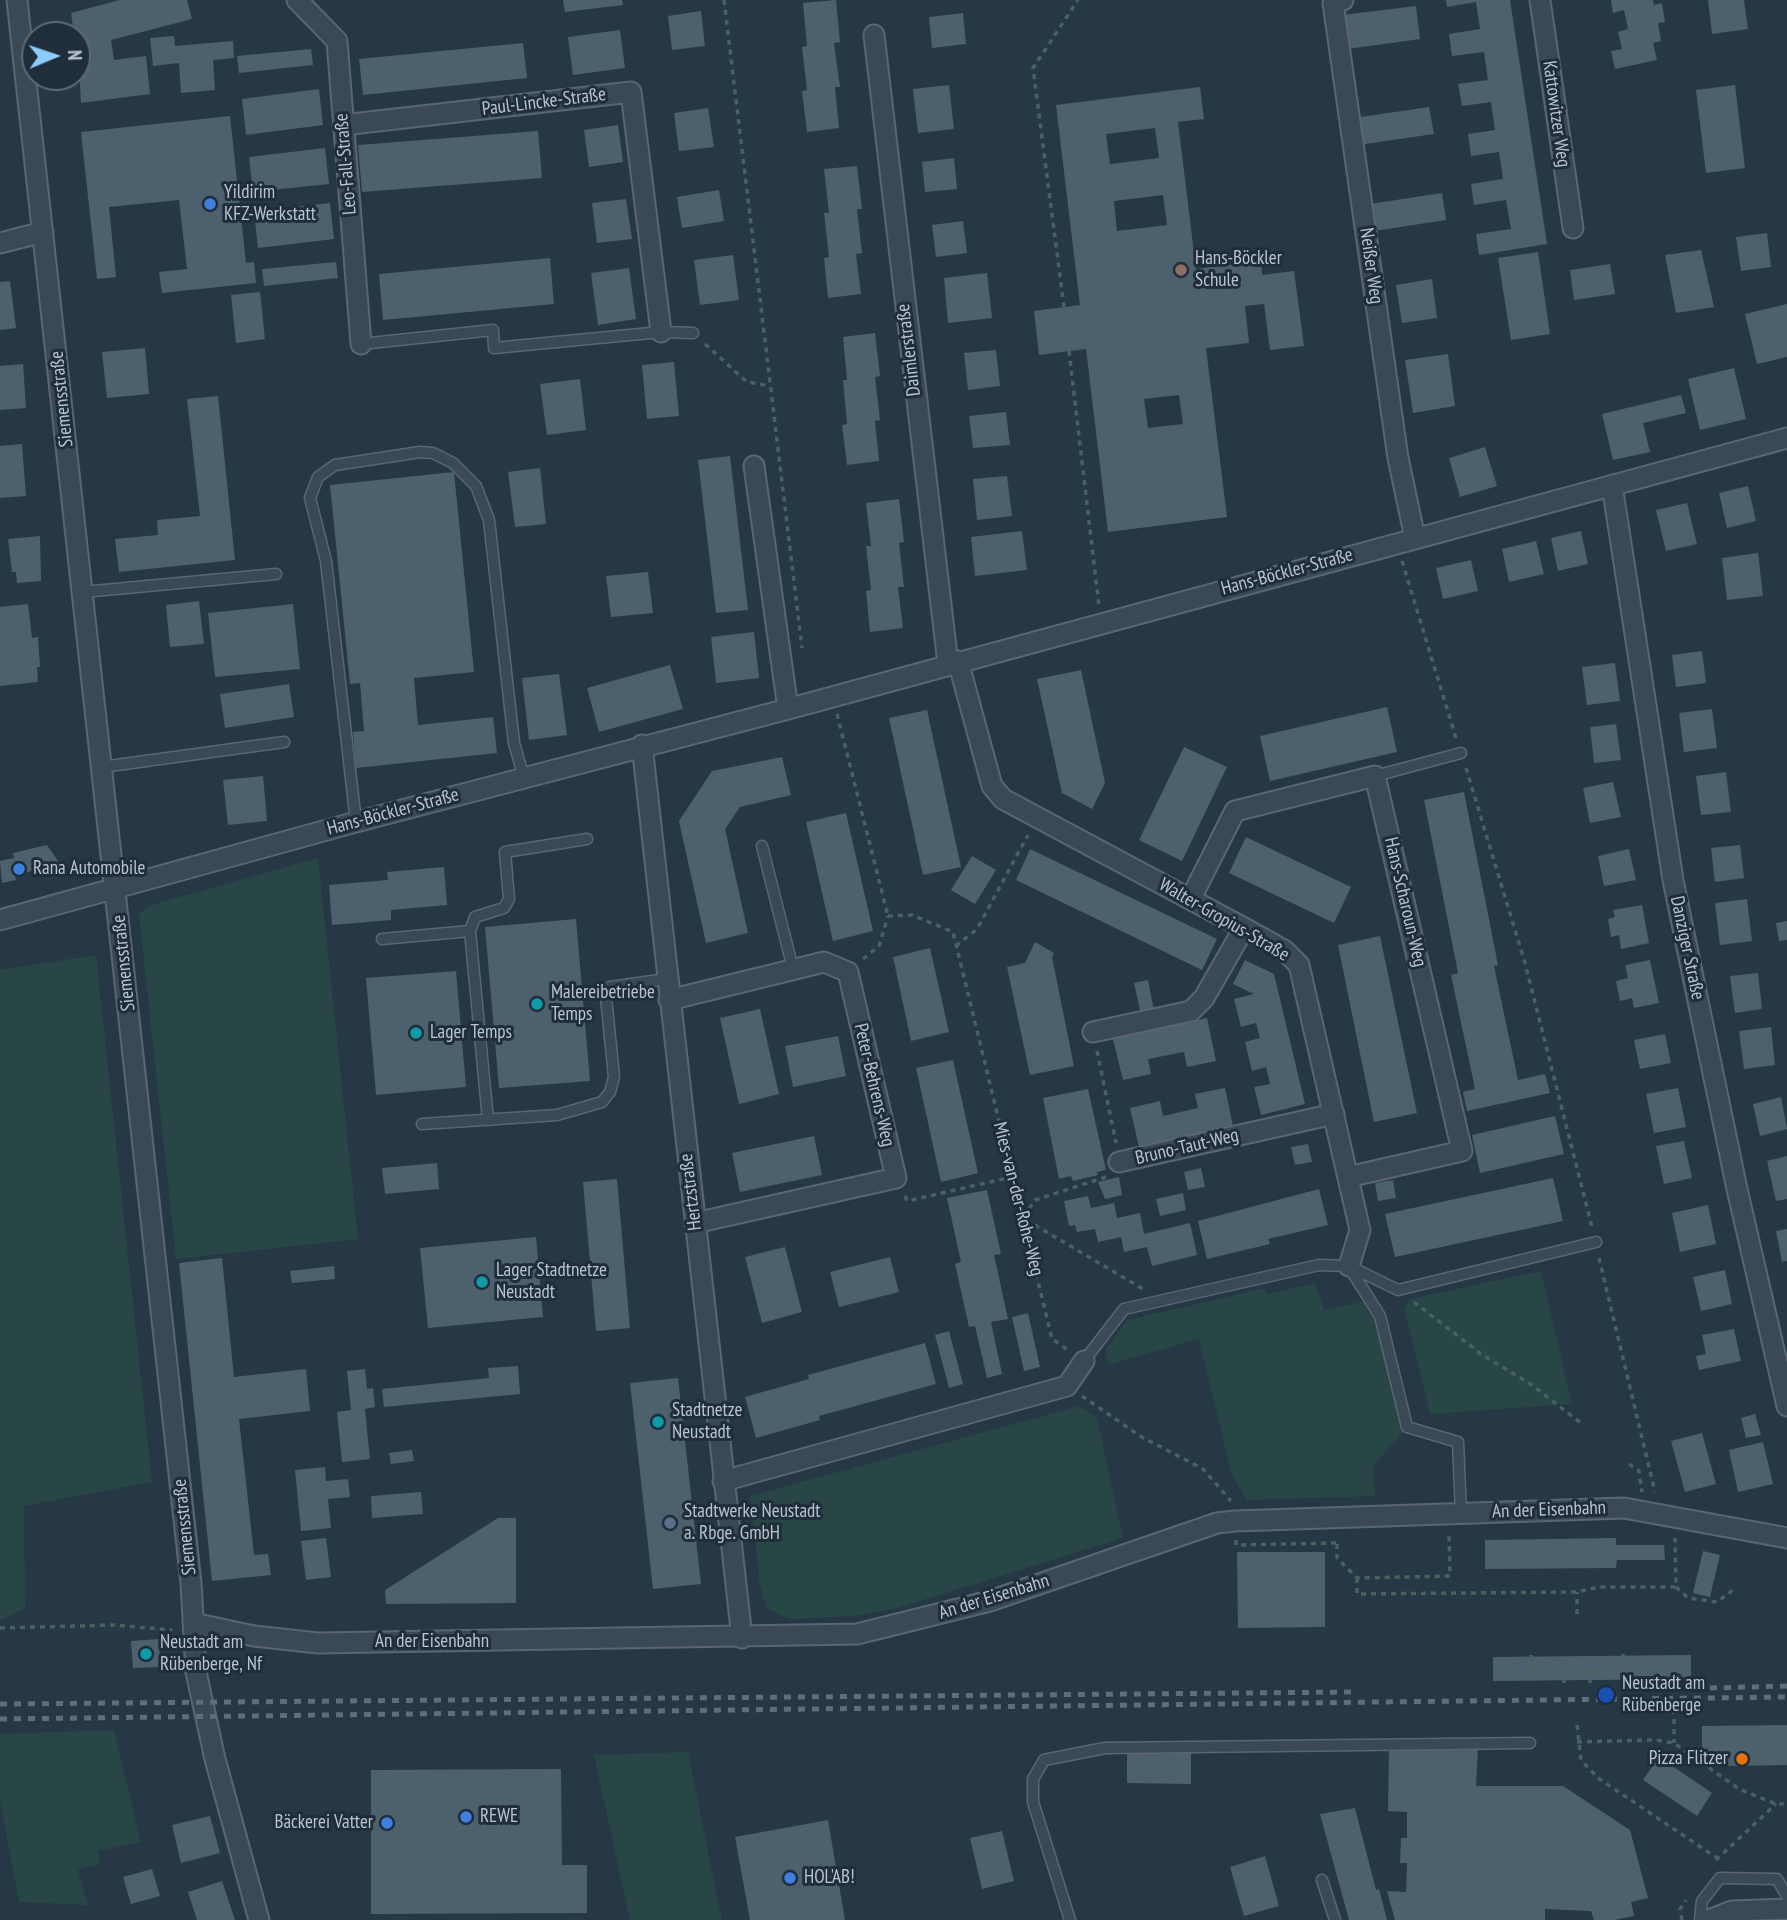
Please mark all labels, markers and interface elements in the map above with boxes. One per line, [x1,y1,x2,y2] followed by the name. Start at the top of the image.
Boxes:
[21,21,91,91] north arrow
[63,50,87,61] text: N
[1537,59,1575,169] street label: Kattowitzer Weg
[481,83,607,121] street label: Paul-Lincke-Straße
[330,112,362,216] street label: Leo-Fall-Straße
[224,182,316,226] place label: Yildirim KFZ-Werkstatt
[202,196,218,212] marker: Yildirim KFZ-Werkstatt
[1354,227,1388,305] street label: Neißer Weg
[1195,248,1282,292] place label: Hans-Böckler Schule
[1173,262,1189,278] marker: Hans-Böckler Schule
[892,302,926,398] street label: Daimlerstraße
[46,350,78,448] street label: Siemensstraße
[1219,543,1355,601] street label: Hans-Böckler-Straße
[325,783,461,841] street label: Hans-Böckler-Straße
[1379,835,1431,969] street label: Hans-Scharoun-Weg
[33,858,145,880] place label: Rana Automobile
[11,861,27,877] marker: Rana Automobile
[1155,874,1293,966] street label: Walter-Gropius-Straße
[1665,894,1709,1002] street label: Danziger Straße
[108,914,140,1012] street label: Siemensstraße
[551,982,655,1026] place label: Malereibetriebe Temps
[529,996,545,1012] marker: Malereibetriebe Temps
[849,1021,899,1149] street label: Peter-Behrens-Weg
[430,1022,512,1044] place label: Lager Temps
[408,1025,424,1041] marker: Lager Temps
[988,1120,1048,1278] street label: Mies-van-der-Rohe-Weg
[1133,1124,1241,1170] street label: Bruno-Taut-Weg
[675,1152,707,1232] street label: Hertzstraße
[496,1260,607,1304] place label: Lager Stadtnetze Neustadt
[474,1274,490,1290] marker: Lager Stadtnetze Neustadt
[672,1400,742,1444] place label: Stadtnetze Neustadt
[650,1414,666,1430] marker: Stadtnetze Neustadt
[169,1478,201,1576] street label: Siemensstraße
[1492,1497,1606,1523] street label: An der Eisenbahn
[684,1501,821,1545] place label: Stadtwerke Neustadt a. Rbge. GmbH
[662,1515,678,1531] marker: Stadtwerke Neustadt a. Rbge. GmbH
[936,1569,1052,1625] street label: An der Eisenbahn
[375,1631,489,1653] street label: An der Eisenbahn
[160,1632,262,1676] place label: Neustadt am Rübenberge, Nf
[138,1646,154,1662] marker: Neustadt am Rübenberge, Nf
[1622,1673,1705,1717] place label: Neustadt am Rübenberge
[1596,1685,1616,1705] marker: Neustadt am Rübenberge
[1649,1748,1728,1770] place label: Pizza Flitzer
[1734,1751,1750,1767] marker: Pizza Flitzer
[480,1806,518,1828] place label: REWE
[458,1809,474,1825] marker: REWE
[274,1812,373,1834] place label: Bäckerei Vatter
[379,1815,395,1831] marker: Bäckerei Vatter
[804,1867,855,1889] place label: HOL'AB!
[782,1870,798,1886] marker: HOL'AB!

